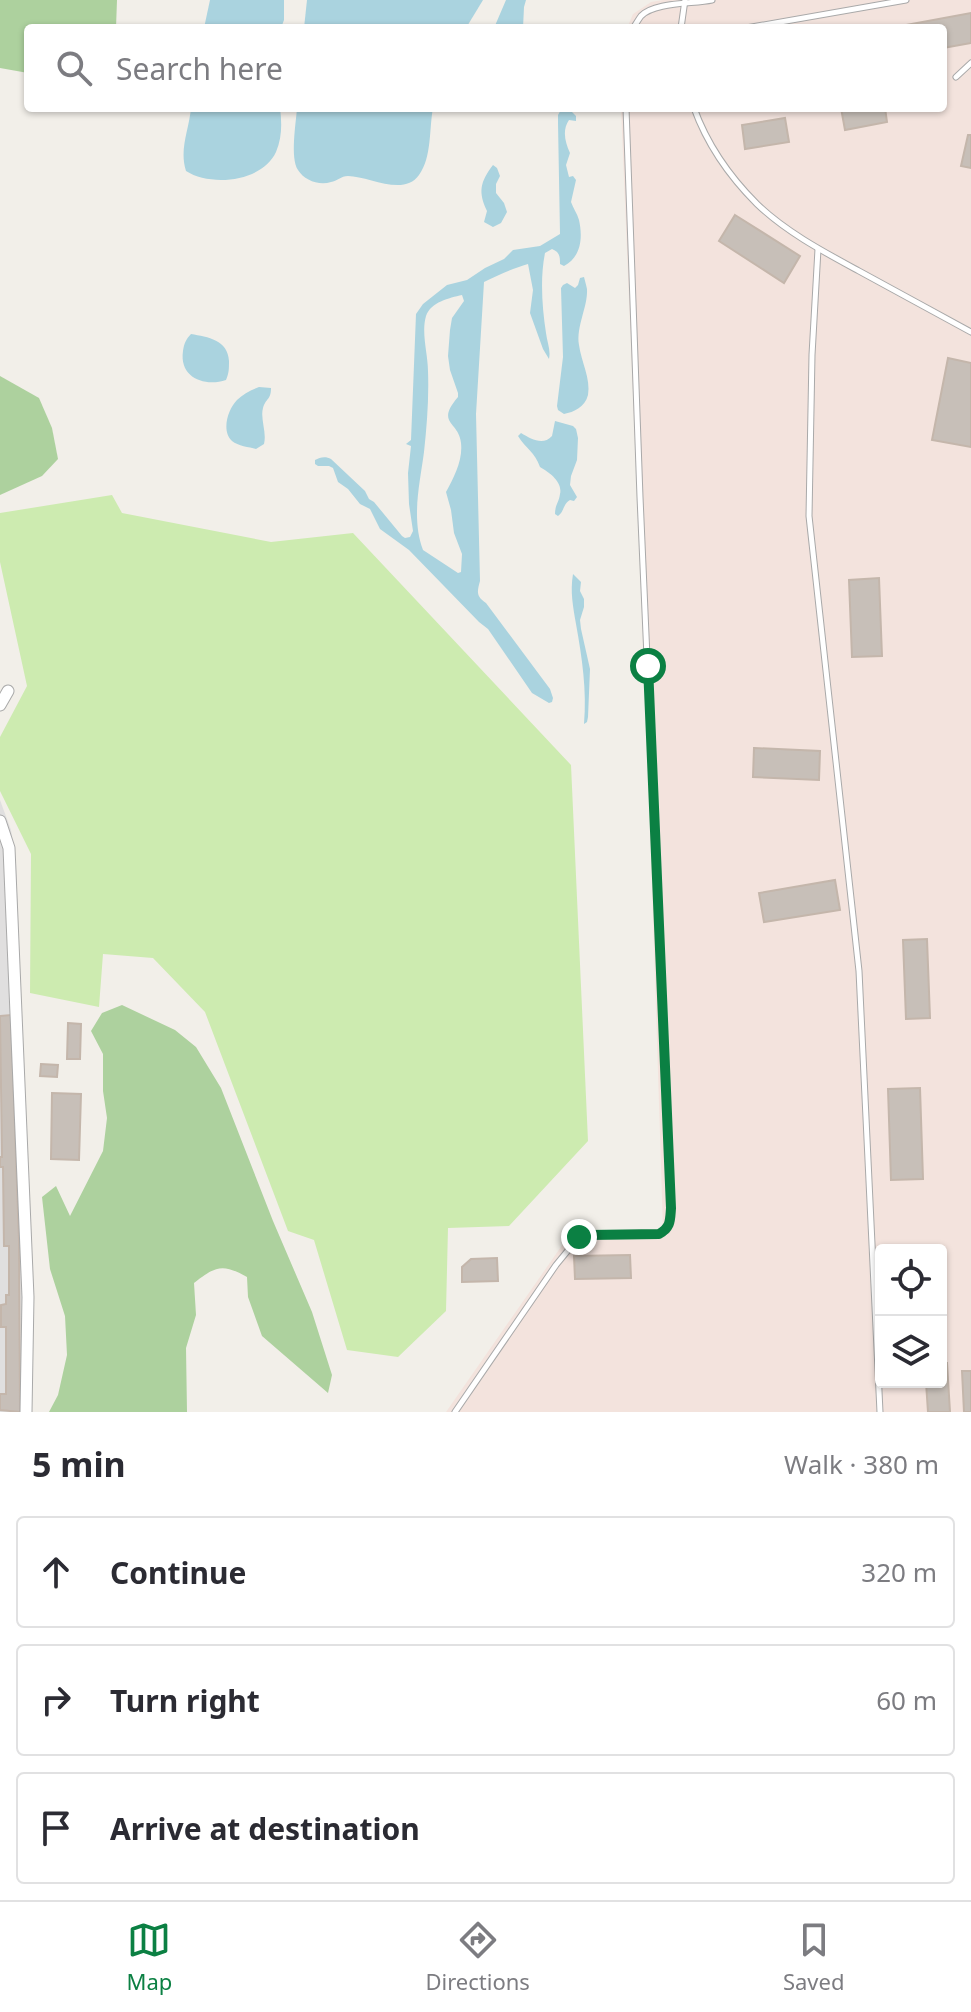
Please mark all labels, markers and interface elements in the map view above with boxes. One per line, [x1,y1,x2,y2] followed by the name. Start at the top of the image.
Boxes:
[24,24,947,112] search box
[52,46,96,90] icon: search
[116,48,283,89] text: Search here
[630,648,666,684] route start
[561,1219,597,1255] route end
[875,1244,947,1388] map controls
[875,1244,947,1316] button: locate
[875,1316,947,1388] button: layers
[32,1441,126,1487] text: 5 min
[784,1446,939,1482] text: Walk · 380 m
[34,1550,78,1594] icon: ahead
[110,1552,246,1593] text: Continue
[861,1554,937,1590] text: 320 m
[34,1678,78,1722] icon: right
[110,1680,260,1721] text: Turn right
[876,1682,937,1718] text: 60 m
[34,1806,78,1850] icon: arrive
[110,1808,420,1849] text: Arrive at destination
[127,1918,172,1996] tab: Map
[425,1918,530,1996] tab: Directions
[783,1918,844,1996] tab: Saved

